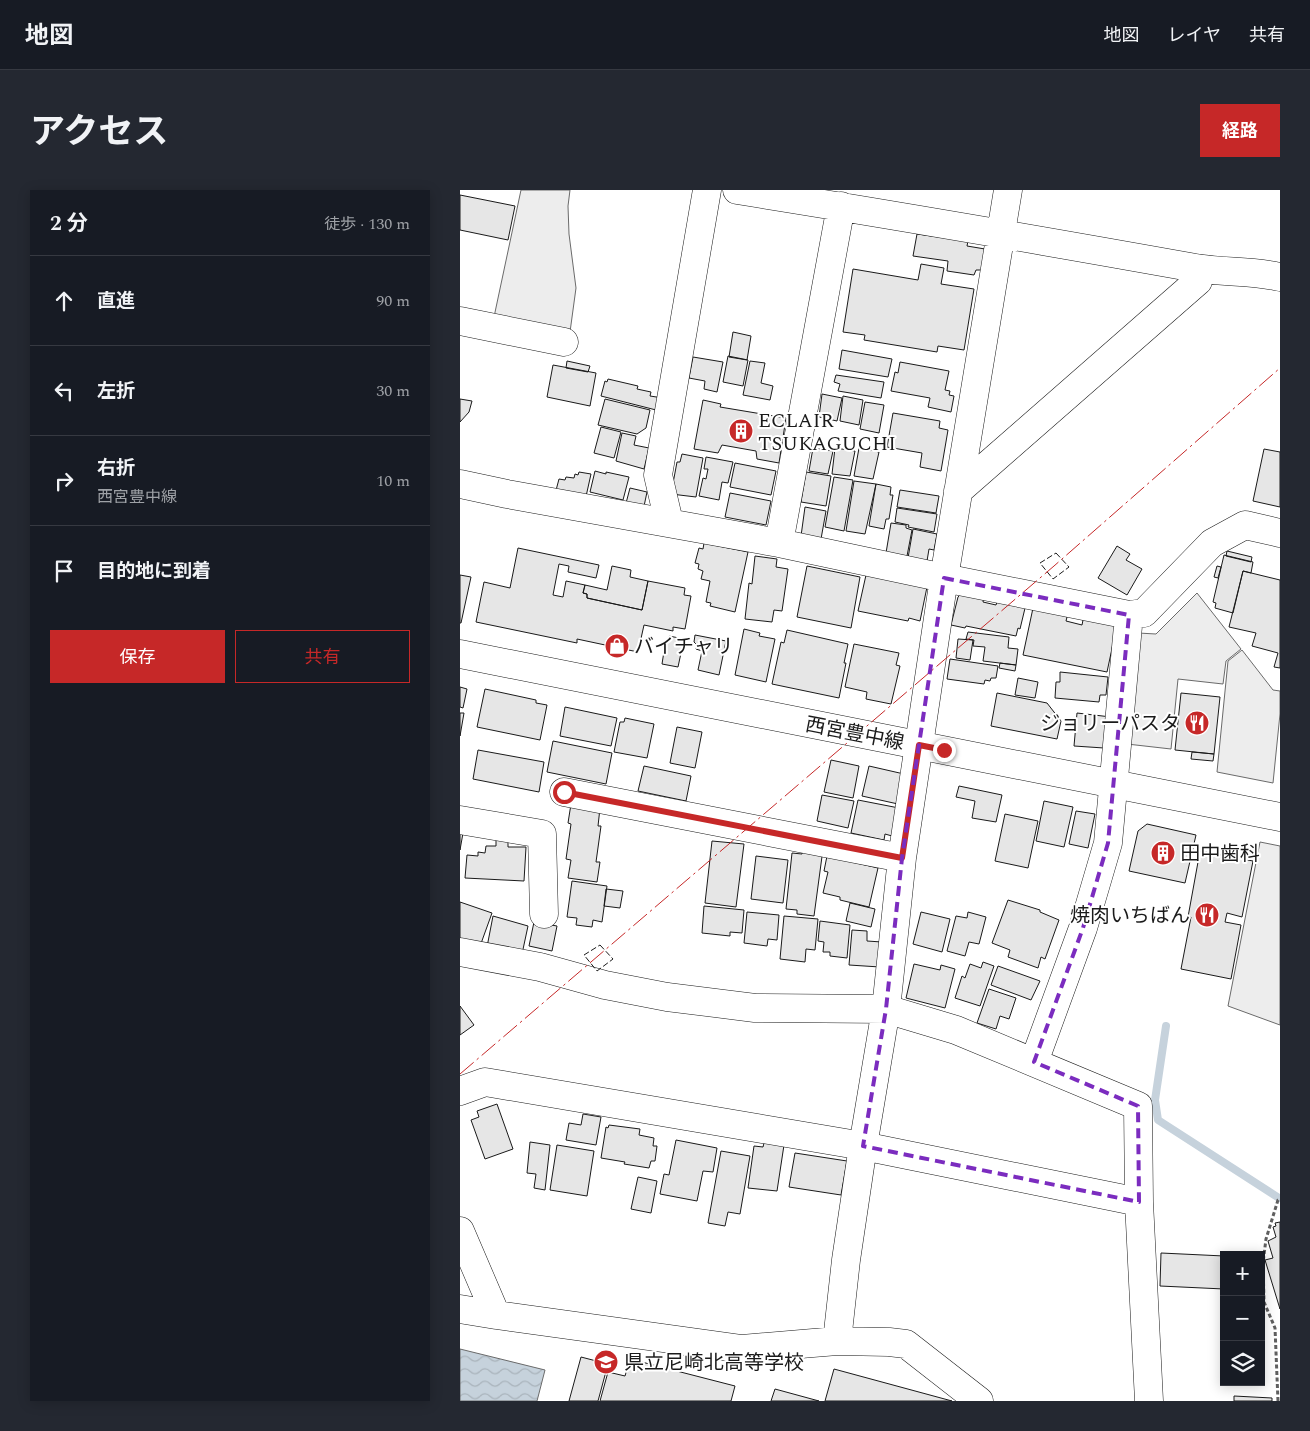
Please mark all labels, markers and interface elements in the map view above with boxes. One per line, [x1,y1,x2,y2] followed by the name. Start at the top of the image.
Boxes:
[25,18,73,54] text: 地図
[1104,22,1140,49] text: 地図
[1168,22,1221,49] text: レイヤ
[1249,22,1285,49] text: 共有
[1200,104,1280,157] button: 経路
[30,106,168,159] text: アクセス
[50,208,88,240] text: 2 分
[324,212,410,236] text: 徒歩 · 130 m
[50,287,78,315] icon: ahead
[97,287,135,316] text: 直進
[376,289,410,313] text: 90 m
[50,377,78,405] icon: left
[97,377,135,406] text: 左折
[376,379,410,403] text: 30 m
[758,406,896,459] place label: ECLAIR TSUKAGUCHI
[728,418,754,444] building icon: ECLAIR TSUKAGUCHI
[97,454,135,483] text: 右折
[50,467,78,495] icon: right
[376,469,410,493] text: 10 m
[97,485,177,509] text: 西宮豊中線
[50,557,78,585] icon: arrive
[97,557,211,586] text: 目的地に到着
[50,630,225,683] button: 保存
[235,630,410,683] button: 共有
[634,632,734,662] place label: バイチャリ
[604,633,630,659] shop icon: バイチャリ
[1040,709,1180,739] place label: ジョリーパスタ
[803,710,907,758] street label: 西宮豊中線
[1184,710,1210,736] restaurant icon: ジョリーパスタ
[933,739,956,762] route end
[553,781,576,804] route start
[1180,839,1260,869] place label: 田中歯科
[1150,840,1176,866] building icon: 田中歯科
[1070,901,1190,931] place label: 焼肉いちばん
[1194,902,1220,928] restaurant icon: 焼肉いちばん
[1220,1251,1265,1386] map controls
[1220,1251,1265,1296] button: +
[1220,1296,1265,1341] button: −
[1220,1341,1265,1386] button: layers
[624,1348,804,1378] place label: 県立尼崎北高等学校
[593,1349,619,1375] school or university icon: 県立尼崎北高等学校

